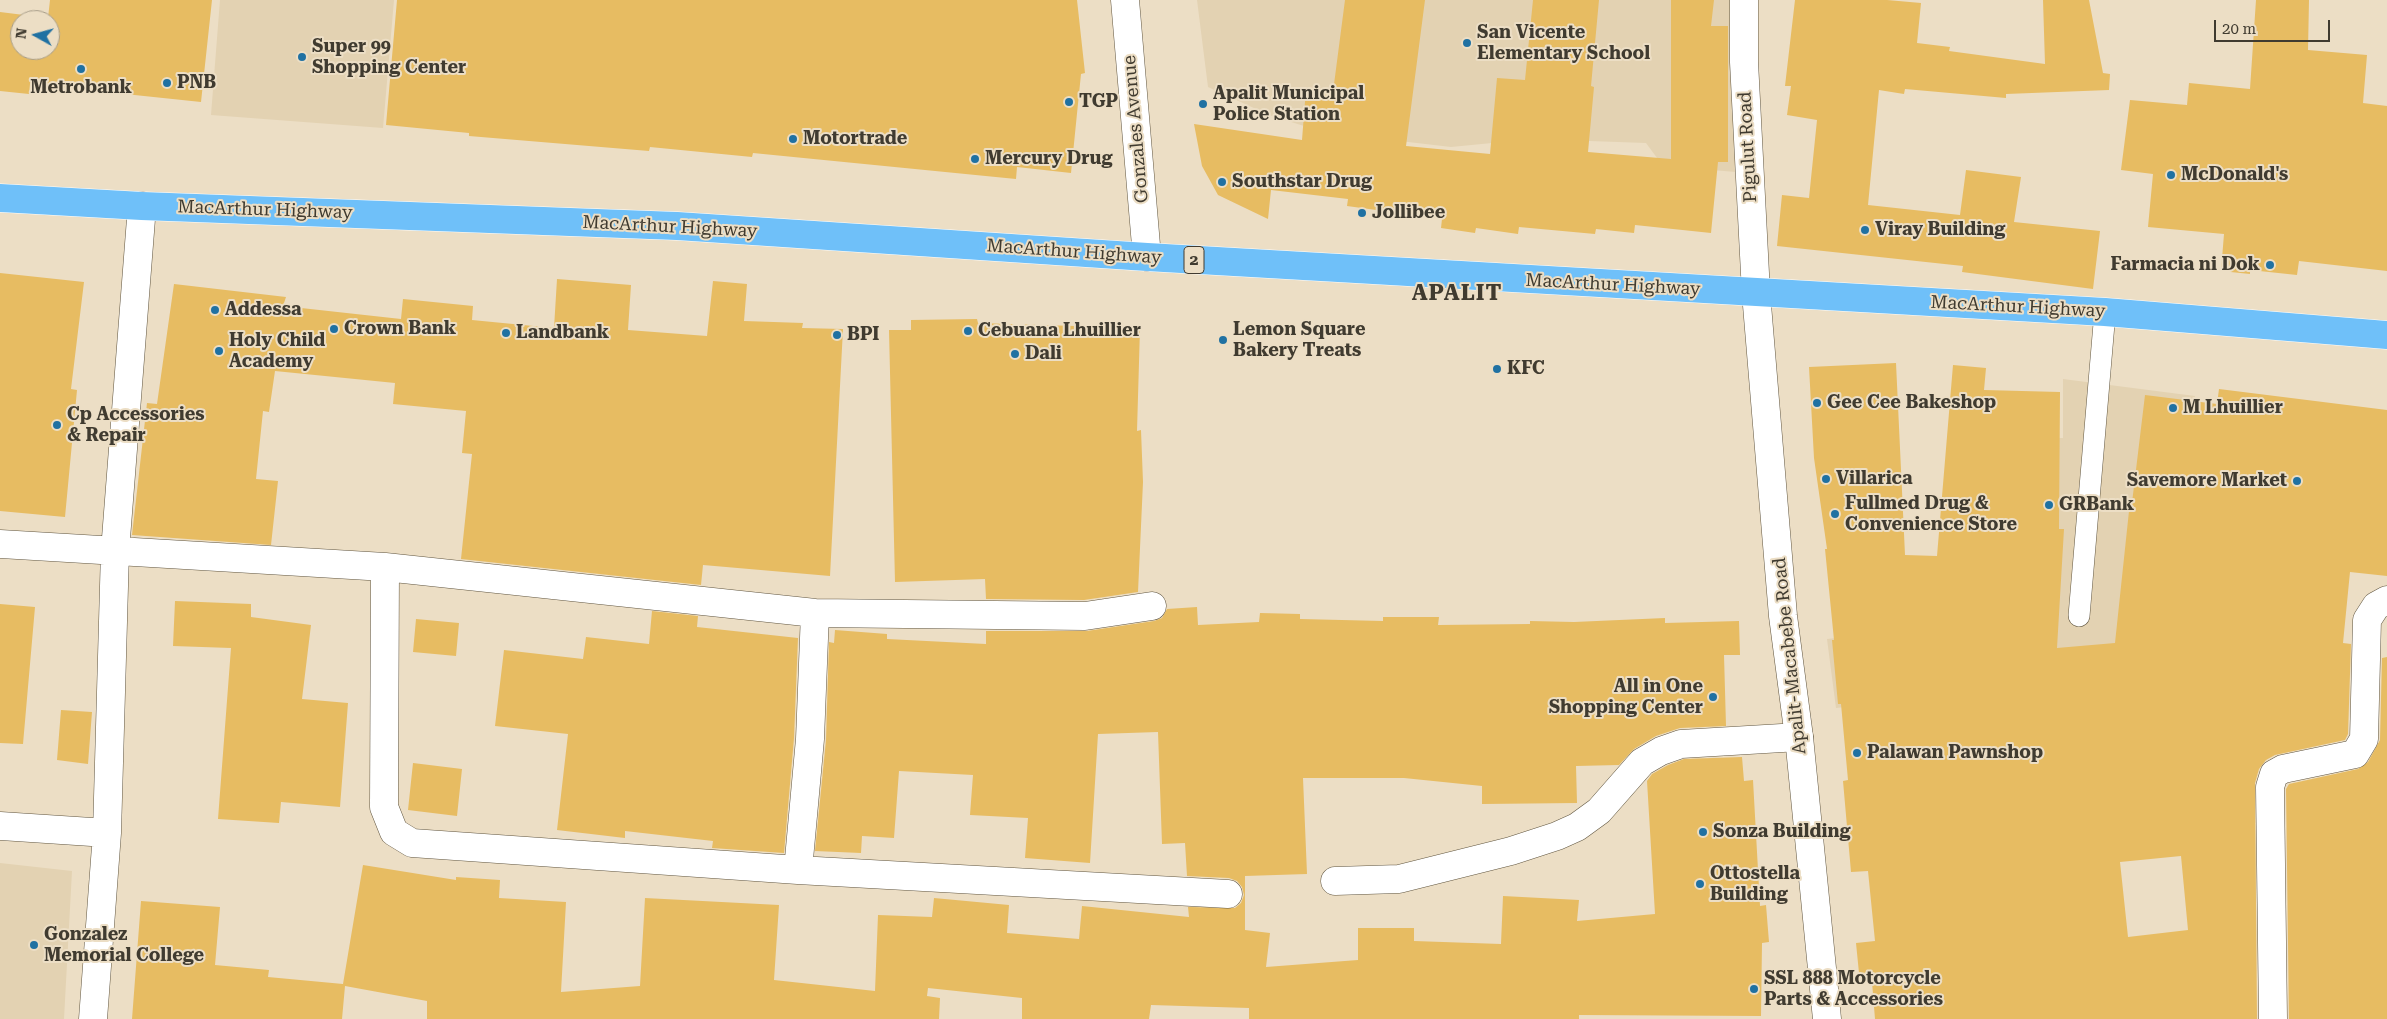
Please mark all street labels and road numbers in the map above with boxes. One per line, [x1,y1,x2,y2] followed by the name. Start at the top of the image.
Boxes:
[1119,54,1153,204] street label: Gonzales Avenue
[1734,91,1762,203] street label: Pigulut Road
[177,196,353,224] street label: MacArthur Highway
[582,212,758,242] street label: MacArthur Highway
[986,235,1162,269] street label: MacArthur Highway
[1184,246,1204,274] road number: 2
[1525,270,1701,300] street label: MacArthur Highway
[1930,292,2106,322] street label: MacArthur Highway
[1769,557,1811,755] street label: Apalit-Macabebe Road

